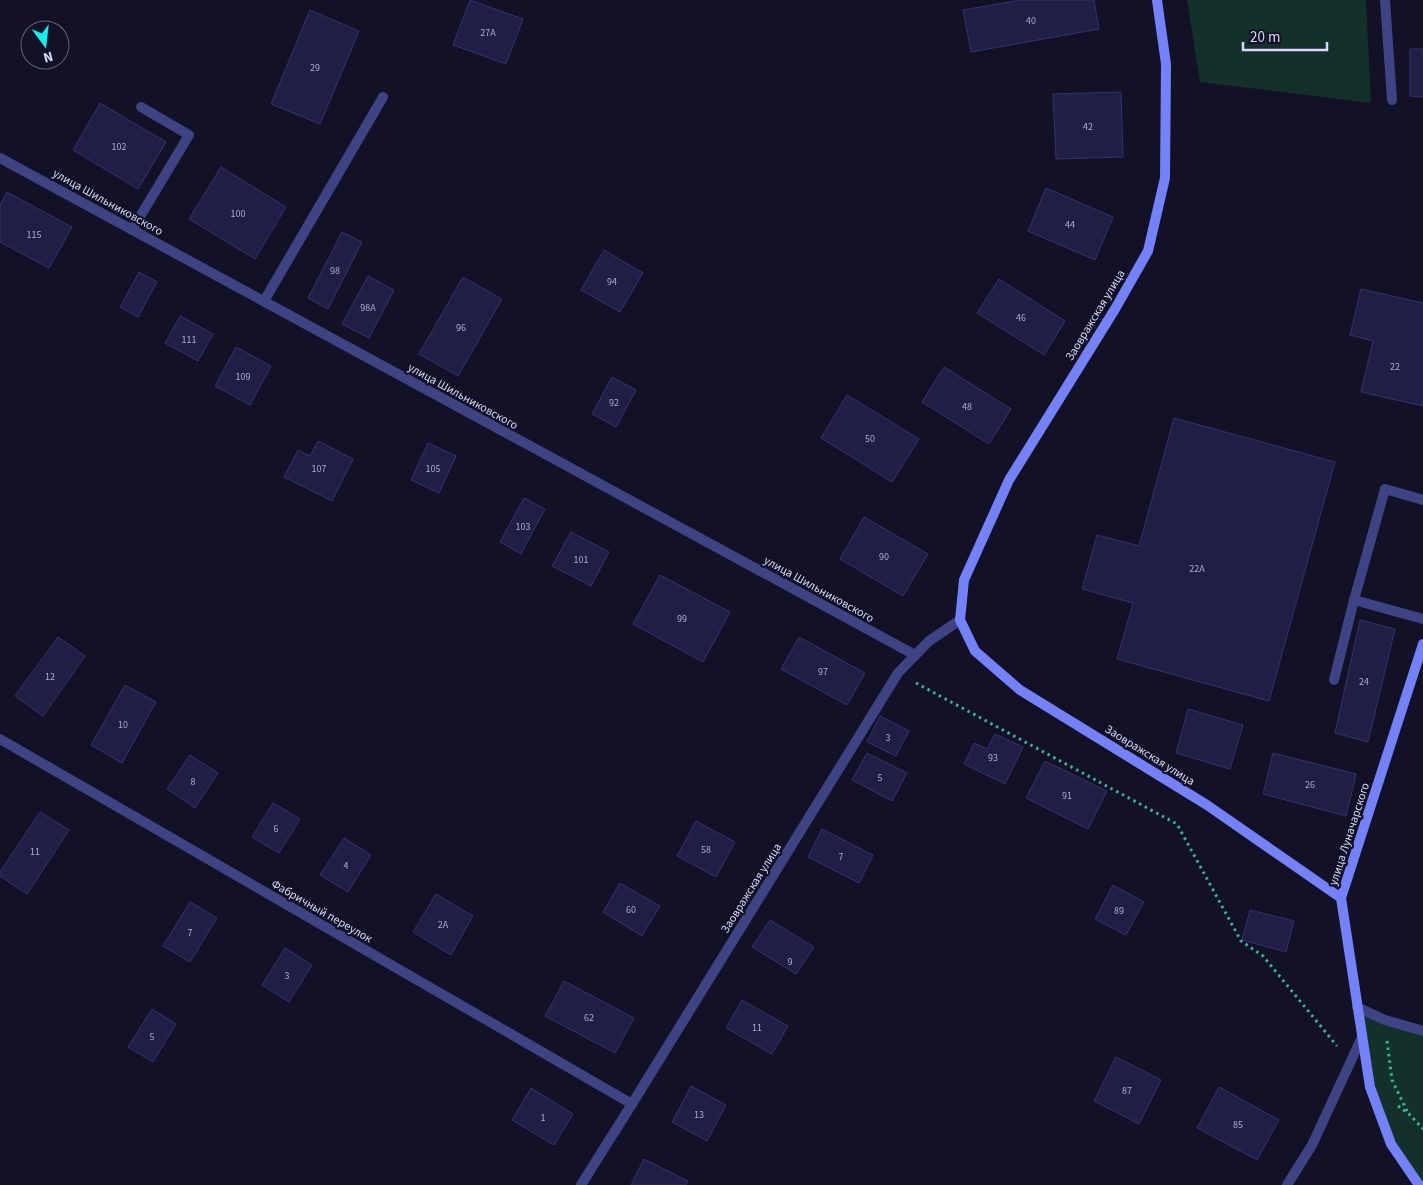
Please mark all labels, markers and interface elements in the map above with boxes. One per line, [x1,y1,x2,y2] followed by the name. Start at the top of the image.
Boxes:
[1026,14,1036,28] house number: 40
[20,20,70,70] north arrow
[1243,20,1327,52] scale bar
[480,26,496,40] house number: 27А
[1250,27,1280,48] text: 20 m
[41,46,55,67] text: N
[310,61,320,75] house number: 29
[1083,120,1093,134] house number: 42
[112,140,126,154] house number: 102
[49,165,166,240] street label: улица Шильниковского
[231,207,245,221] house number: 100
[1065,218,1075,232] house number: 44
[27,228,41,242] house number: 115
[330,264,340,278] house number: 98
[1062,267,1129,364] street label: Заовражская улица
[607,275,617,289] house number: 94
[360,301,376,315] house number: 98А
[1016,311,1026,325] house number: 46
[456,321,466,335] house number: 96
[182,333,196,347] house number: 111
[404,359,521,434] street label: улица Шильниковского
[1390,360,1400,374] house number: 22
[236,370,250,384] house number: 109
[609,396,619,410] house number: 92
[962,400,972,414] house number: 48
[865,432,875,446] house number: 50
[312,462,326,476] house number: 107
[426,462,440,476] house number: 105
[516,520,530,534] house number: 103
[879,550,889,564] house number: 90
[760,552,877,627] street label: улица Шильниковского
[574,553,588,567] house number: 101
[1189,562,1205,576] house number: 22А
[677,612,687,626] house number: 99
[818,665,828,679] house number: 97
[45,670,55,684] house number: 12
[1359,675,1369,689] house number: 24
[118,718,128,732] house number: 10
[1101,721,1198,790] street label: Заовражская улица
[886,731,891,745] house number: 3
[988,751,998,765] house number: 93
[878,771,883,785] house number: 5
[191,775,196,789] house number: 8
[1305,778,1315,792] house number: 26
[1325,781,1374,888] street label: улица Луначарского
[1062,789,1072,803] house number: 91
[274,822,279,836] house number: 6
[717,840,786,937] street label: Заовражская улица
[701,843,711,857] house number: 58
[30,845,40,859] house number: 11
[839,850,844,864] house number: 7
[344,859,349,873] house number: 4
[268,875,376,947] street label: Фабричный переулок
[626,903,636,917] house number: 60
[1114,904,1124,918] house number: 89
[438,918,449,932] house number: 2А
[188,926,193,940] house number: 7
[788,955,793,969] house number: 9
[285,969,290,983] house number: 3
[584,1011,594,1025] house number: 62
[752,1021,762,1035] house number: 11
[150,1030,155,1044] house number: 5
[1122,1084,1132,1098] house number: 87
[694,1108,704,1122] house number: 13
[541,1111,546,1125] house number: 1
[1233,1118,1243,1132] house number: 85

